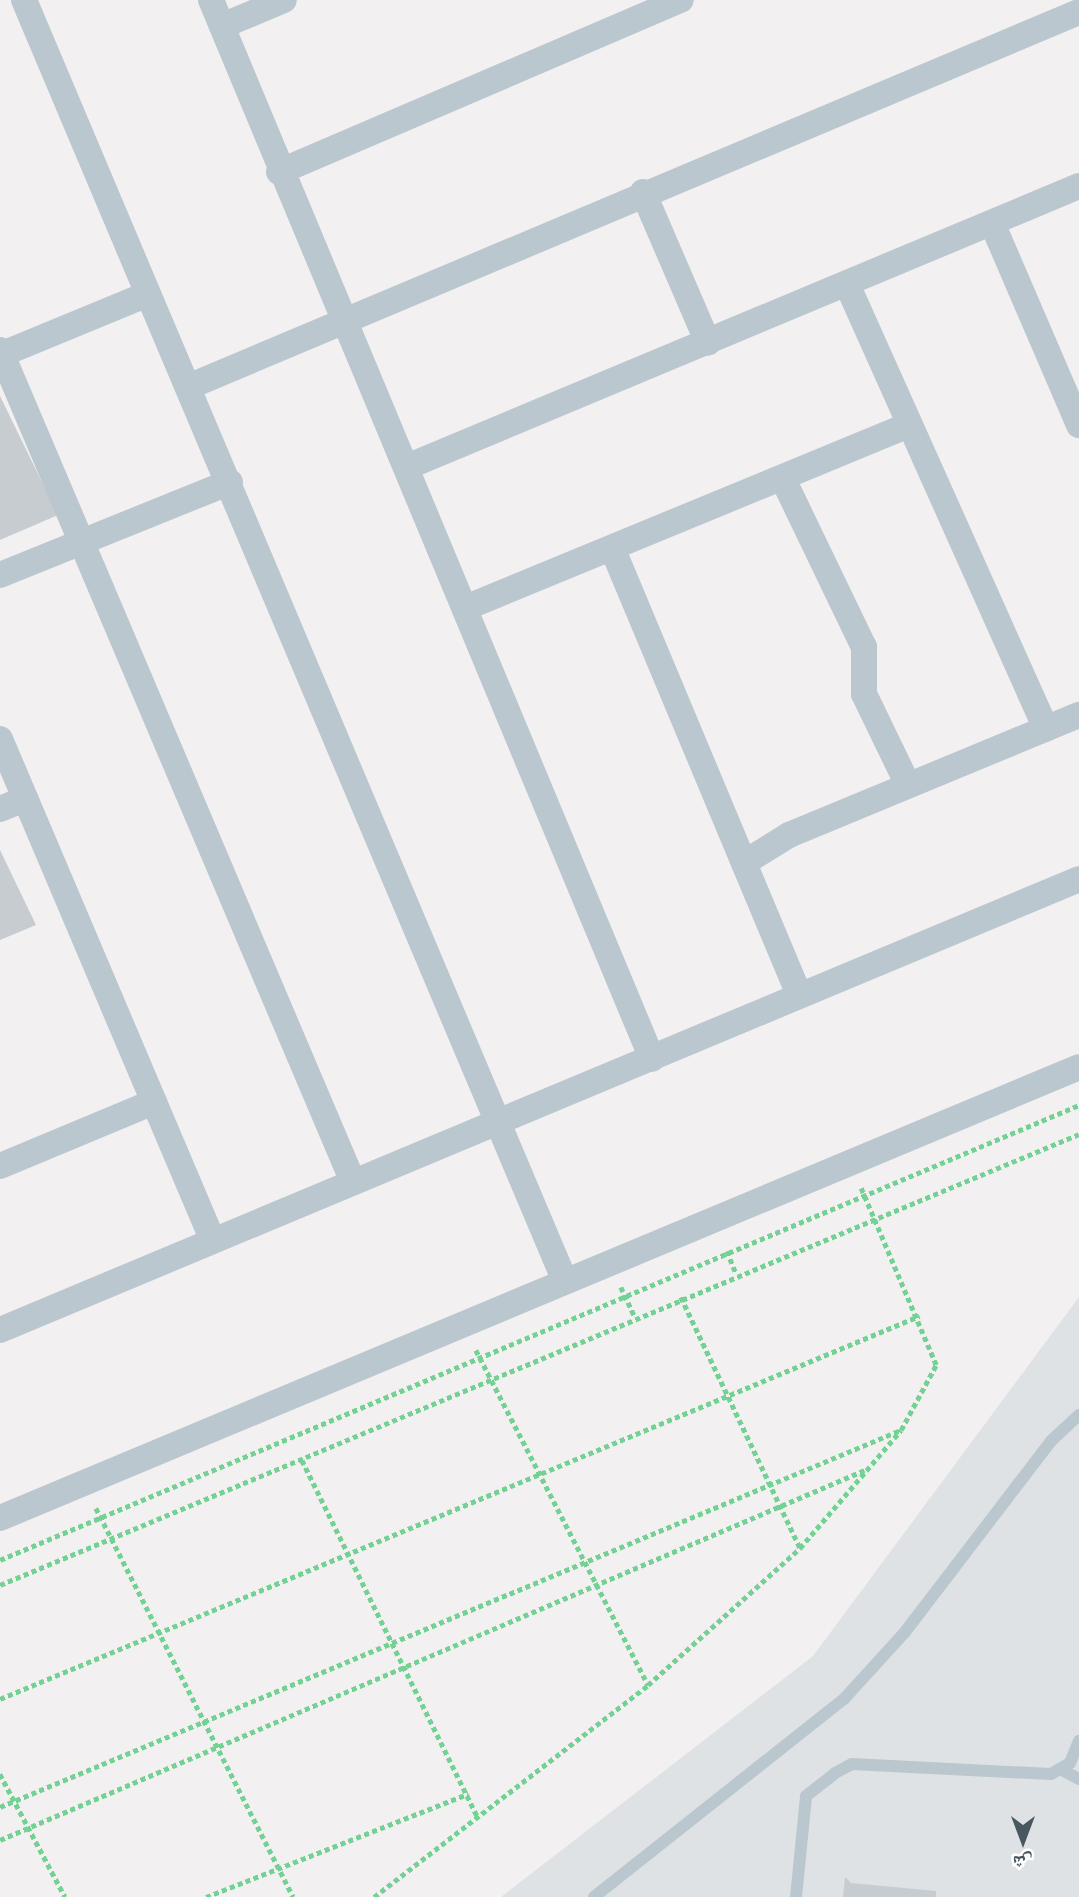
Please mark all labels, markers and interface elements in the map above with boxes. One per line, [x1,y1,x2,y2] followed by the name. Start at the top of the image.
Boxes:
[988,1806,1058,1876] north arrow
[1013,1851,1033,1873] text: ش

